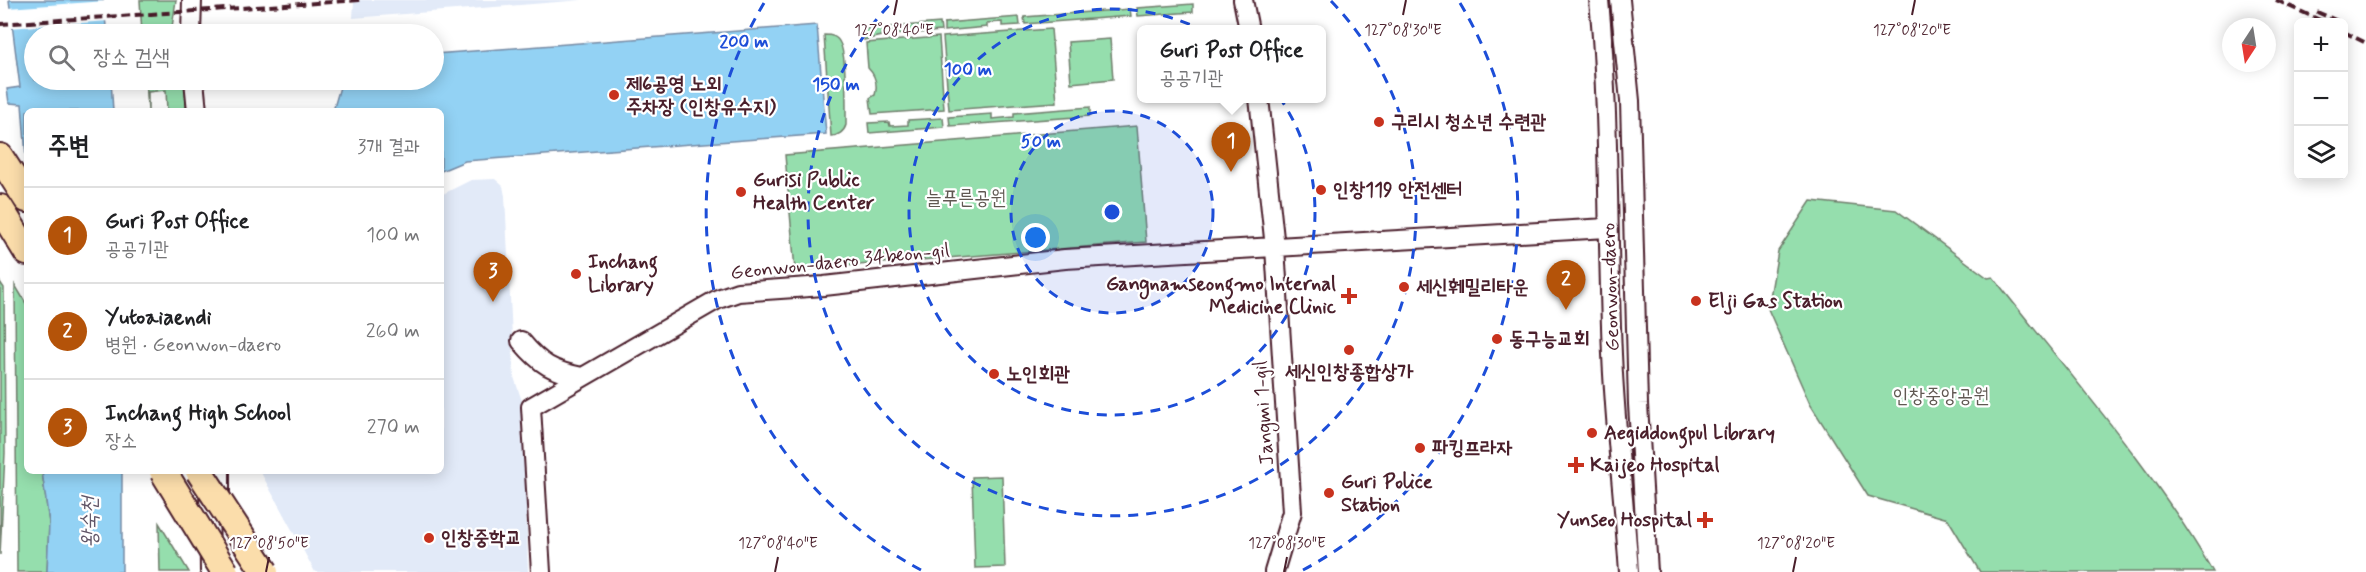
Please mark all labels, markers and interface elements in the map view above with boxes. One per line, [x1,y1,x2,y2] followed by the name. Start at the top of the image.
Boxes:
[2222,18,2276,72] north arrow
[2294,18,2348,180] map controls
[2294,18,2348,72] button: +
[854,21,934,41] text: 127°08'40"E
[1364,21,1442,41] text: 127°08'30"E
[1873,21,1951,41] text: 127°08'20"E
[24,24,444,90] search box
[1137,25,1326,103] popup
[719,30,769,54] text: 200 m
[1159,37,1304,65] text: Guri Post Office
[45,41,78,74] icon: search
[93,44,170,72] text: 장소 검색
[944,58,992,82] text: 100 m
[1159,65,1224,92] text: 공공기관
[626,71,777,121] place label: 제6공영 노외 주차장 (인창유수지)
[2294,72,2348,126] button: −
[812,73,860,97] text: 150 m
[607,88,621,102] marker: 제6공영 노외 주차장 (인창유수지)
[1391,109,1547,136] place label: 구리시 청소년 수련관
[1372,115,1386,129] marker: 구리시 청소년 수련관
[1212,122,1250,172] pin: 1
[2294,126,2348,180] button: layers
[48,130,90,164] text: 주변
[1021,130,1061,154] text: 50 m
[357,134,420,161] text: 3개 결과
[753,167,875,217] place label: Gurisi Public Health Center
[1333,177,1463,204] place label: 인창119 안전센터
[1314,183,1328,197] marker: 인창119 안전센터
[734,185,748,199] marker: Gurisi Public Health Center
[926,185,1006,212] park label: 늘푸른공원
[1102,202,1122,222] centre of rings
[105,208,249,236] text: Guri Post Office
[63,222,72,249] text: 1
[366,222,420,249] text: 100 m
[1595,222,1627,352] street label: Geonwon-daero
[1021,223,1050,252] your location
[105,236,169,263] text: 공공기관
[729,237,951,287] street label: Geonwon-daero 34beon-gil
[588,249,658,299] place label: Inchang Library
[474,252,512,302] pin: 3
[1546,260,1586,310] pin: 2
[569,267,583,281] marker: Inchang Library
[1106,271,1337,321] place label: Gangnamseongmo Internal Medicine Clinic
[1416,274,1529,301] place label: 세신훼밀리타운
[1397,280,1411,294] marker: 세신훼밀리타운
[1340,287,1358,305] marker: Gangnamseongmo Internal Medicine Clinic
[1708,288,1843,315] place label: Elji Gas Station
[1689,294,1703,308] marker: Elji Gas Station
[105,304,212,332] text: Yutoaiaendi
[63,318,72,345] text: 2
[366,318,420,345] text: 260 m
[1509,326,1589,353] place label: 동구능교회
[105,332,281,359] text: 병원 · Geonwon-daero
[1490,332,1504,346] marker: 동구능교회
[1342,343,1356,357] marker: 세신인창종합상가
[1285,359,1414,386] place label: 세신인창종합상가
[1247,360,1282,466] street label: Jangmi 1-gil
[1006,361,1070,388] place label: 노인회관
[987,367,1001,381] marker: 노인회관
[1893,383,1989,410] park label: 인창중앙공원
[105,400,291,428] text: Inchang High School
[63,414,72,441] text: 3
[367,414,420,441] text: 270 m
[1604,420,1775,449] place label: Aegiddongpul Library
[1585,426,1599,440] marker: Aegiddongpul Library
[105,428,137,455] text: 장소
[1432,435,1512,462] place label: 파킹프라자
[1413,441,1427,455] marker: 파킹프라자
[1590,452,1719,479] place label: Kaijeo Hospital
[1567,456,1585,474] marker: Kaijeo Hospital
[1341,469,1433,519] place label: Guri Police Station
[1322,486,1336,500] marker: Guri Police Station
[76,495,104,547] water label: 왕숙천
[1557,507,1692,534] place label: Yunseo Hospital
[1696,511,1714,529] marker: Yunseo Hospital
[441,525,521,552] place label: 인창중학교
[422,531,436,545] marker: 인창중학교
[229,534,309,554] text: 127°08'50"E
[738,534,818,554] text: 127°08'40"E
[1248,534,1326,554] text: 127°08'30"E
[1757,534,1835,554] text: 127°08'20"E

